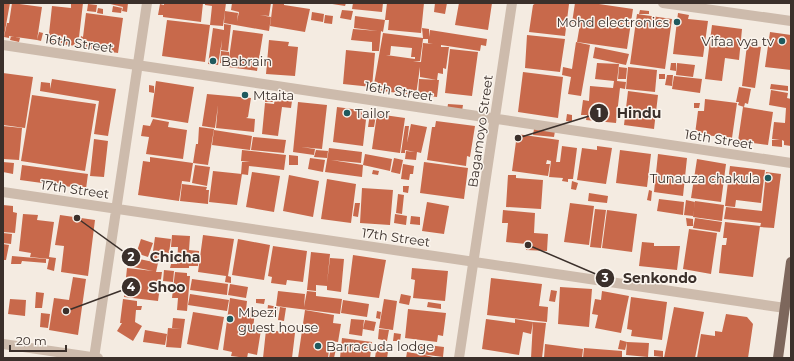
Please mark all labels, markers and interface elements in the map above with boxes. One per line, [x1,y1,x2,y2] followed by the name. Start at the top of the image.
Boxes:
[556,14,669,30] place label: Mohd electronics
[672,17,682,27] marker: Mohd electronics
[44,30,114,56] street label: 16th Street
[702,33,775,49] place label: Vifaa vya tv
[777,36,787,46] marker: Vifaa vya tv
[221,53,272,69] place label: Babrain
[208,56,218,66] marker: Babrain
[464,74,496,188] street label: Bagamoyo Street
[363,78,435,104] street label: 16th Street
[253,87,294,103] place label: Mtaita
[240,90,250,100] marker: Mtaita
[589,100,669,126] callout: Hindu
[617,104,661,122] text: Hindu
[355,105,390,121] place label: Tailor
[597,105,601,120] text: 1
[342,108,352,118] marker: Tailor
[683,126,755,152] street label: 16th Street
[650,170,760,186] place label: Tunauza chakula
[763,173,773,183] marker: Tunauza chakula
[40,176,110,202] street label: 17th Street
[361,224,431,250] street label: 17th Street
[121,244,208,270] callout: Chicha
[150,248,200,266] text: Chicha
[127,249,135,264] text: 2
[595,265,705,291] callout: Senkondo
[623,269,697,287] text: Senkondo
[600,270,609,285] text: 3
[121,274,194,300] callout: Shoo
[148,278,186,296] text: Shoo
[127,279,136,294] text: 4
[238,304,319,335] place label: Mbezi guest house
[225,314,235,324] marker: Mbezi guest house
[10,327,66,353] scale bar
[16,333,47,348] text: 20 m
[326,338,434,354] place label: Barracuda lodge
[313,341,323,351] marker: Barracuda lodge

